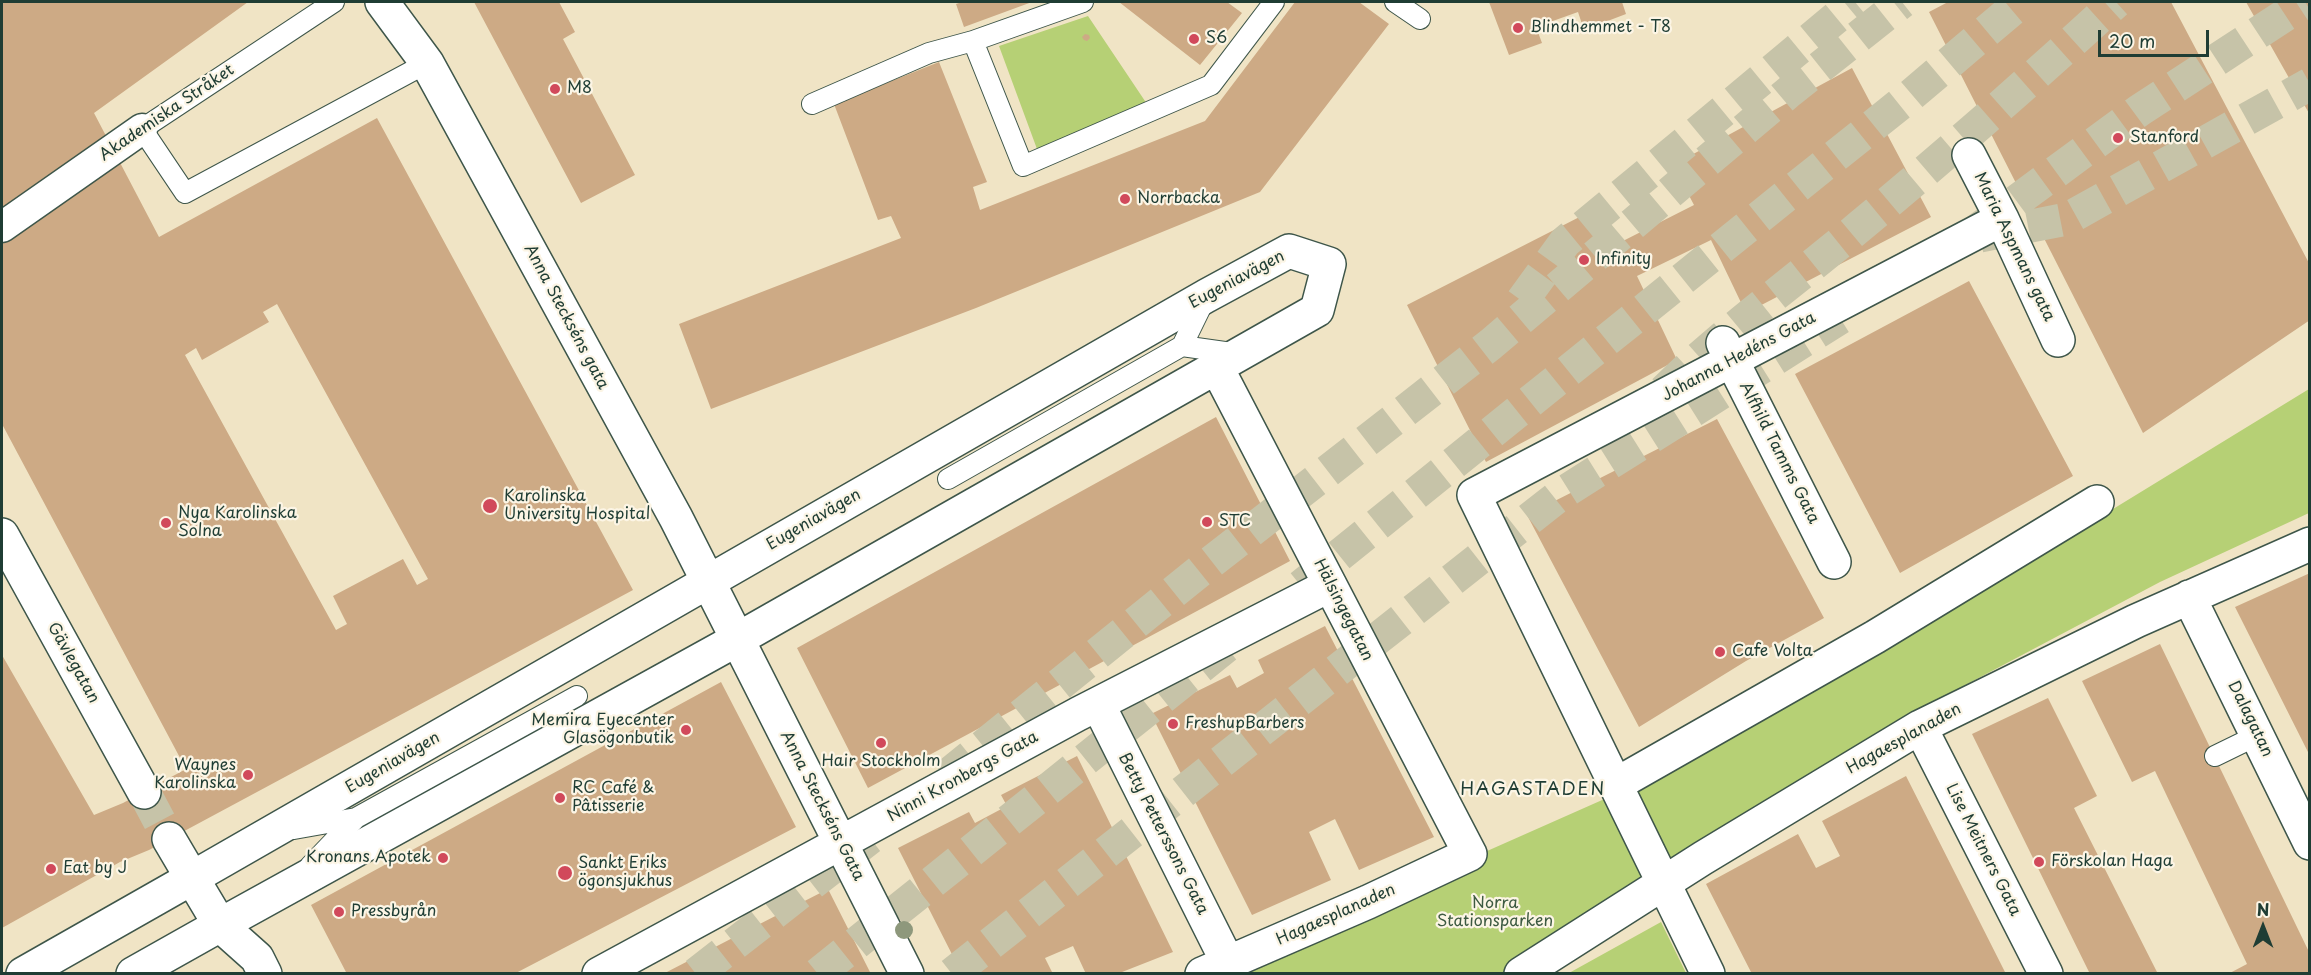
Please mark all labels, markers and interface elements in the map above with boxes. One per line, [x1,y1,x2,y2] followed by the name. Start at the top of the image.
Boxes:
[1530,18,1671,38] place label: Blindhemmet - T8
[2101,18,2212,56] scale bar
[1511,21,1525,35] marker: Blindhemmet - T8
[2109,27,2155,54] text: 20 m
[1206,29,1227,49] place label: S6
[1187,32,1201,46] marker: S6
[96,61,238,165] street label: Akademiska Stråket
[567,79,592,99] place label: M8
[548,82,562,96] marker: M8
[2130,128,2199,148] place label: Stanford
[2111,131,2125,145] marker: Stanford
[1970,169,2058,325] street label: Maria Aspmans gata
[1137,189,1220,209] place label: Norrbacka
[1118,192,1132,206] marker: Norrbacka
[520,241,612,393] street label: Anna Steckséns gata
[1186,247,1288,313] street label: Eugeniavägen
[1596,250,1651,270] place label: Infinity
[1577,253,1591,267] marker: Infinity
[1659,308,1819,406] street label: Johanna Hedéns Gata
[1735,379,1823,527] street label: Alfhild Tamms Gata
[764,485,864,555] street label: Eugeniavägen
[504,487,650,525] place label: Karolinska University Hospital
[481,497,499,515] marker: Karolinska University Hospital
[178,504,297,542] place label: Nya Karolinska Solna
[1219,512,1251,532] place label: STC
[1200,515,1214,529] marker: STC
[159,516,173,530] marker: Nya Karolinska Solna
[1309,556,1377,664] street label: Hälsingegatan
[43,619,103,707] street label: Gävlegatan
[1732,642,1813,662] place label: Cafe Volta
[1713,645,1727,659] marker: Cafe Volta
[2223,678,2277,760] street label: Dalagatan
[1843,700,1965,778] street label: Hagaesplanaden
[531,711,674,749] place label: Memira Eyecenter Glasögonbutik
[1185,714,1304,734] place label: FreshupBarbers
[1166,717,1180,731] marker: FreshupBarbers
[679,723,693,737] marker: Memira Eyecenter Glasögonbutik
[343,728,443,798] street label: Eugeniavägen
[776,728,868,884] street label: Anna Steckséns Gata
[884,728,1042,826] street label: Ninni Kronbergs Gata
[874,736,888,750] marker: Hair Stockholm
[1114,750,1212,918] street label: Betty Petterssons Gata
[821,752,941,772] place label: Hair Stockholm
[154,756,236,794] place label: Waynes Karolinska
[241,768,255,782] marker: Waynes Karolinska
[572,779,654,817] place label: RC Café & Pâtisserie
[1460,779,1606,801] district label: HAGASTADEN
[1941,781,2025,919] street label: Lise Meitners Gata
[553,791,567,805] marker: RC Café & Pâtisserie
[306,848,431,868] place label: Kronans Apotek
[436,851,450,865] marker: Kronans Apotek
[2051,852,2173,872] place label: Förskolan Haga
[578,854,672,892] place label: Sankt Eriks ögonsjukhus
[2032,855,2046,869] marker: Förskolan Haga
[63,859,127,879] place label: Eat by J
[44,862,58,876] marker: Eat by J
[556,864,574,882] marker: Sankt Eriks ögonsjukhus
[1274,880,1398,950] street label: Hagaesplanaden
[1437,894,1553,932] park label: Norra Stationsparken
[2233,897,2293,957] north arrow
[2257,897,2269,921] text: N
[351,902,436,922] place label: Pressbyrån
[332,905,346,919] marker: Pressbyrån

